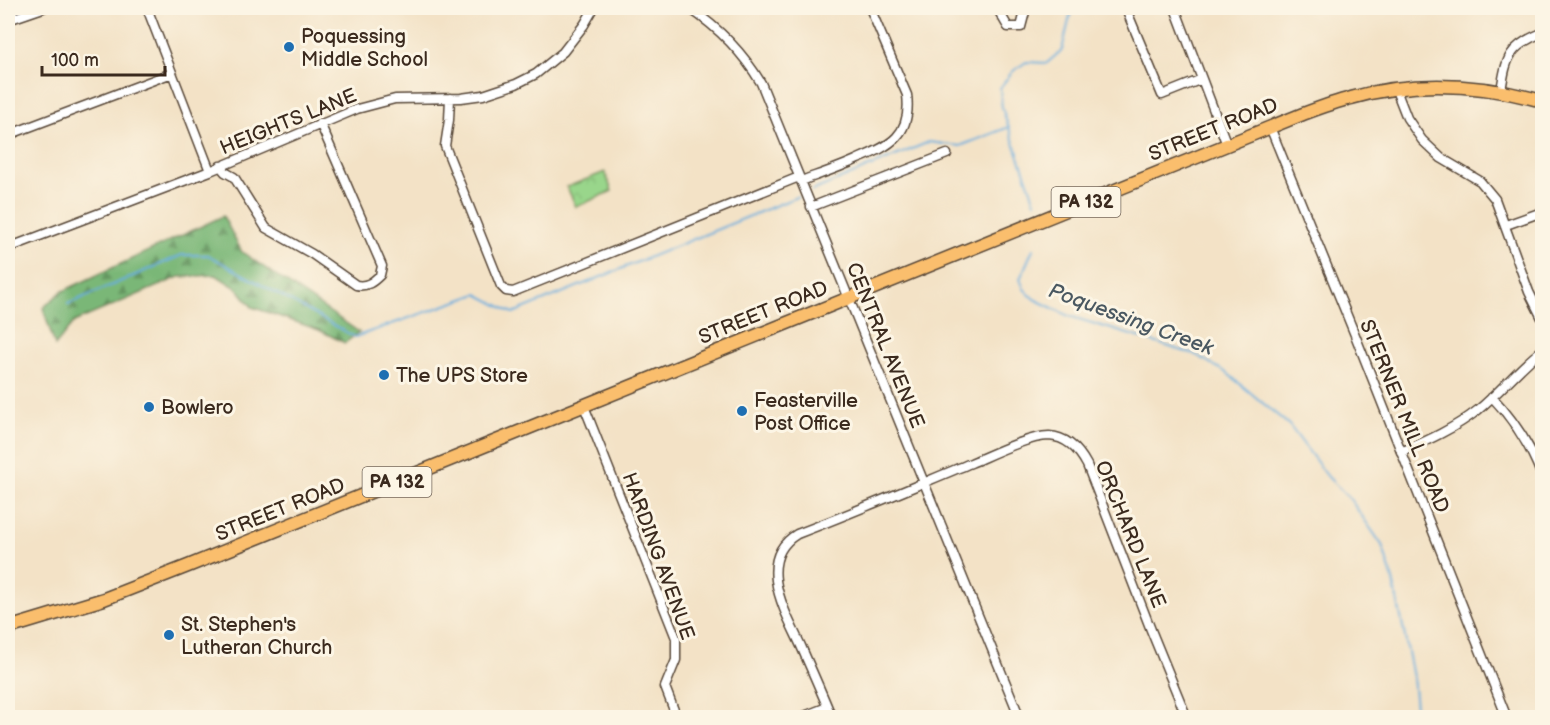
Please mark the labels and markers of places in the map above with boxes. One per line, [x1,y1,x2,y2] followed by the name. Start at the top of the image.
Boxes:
[301,25,428,72] place label: Poquessing Middle School
[282,40,296,54] marker: Poquessing Middle School
[396,364,528,388] place label: The UPS Store
[377,368,391,382] marker: The UPS Store
[754,389,858,436] place label: Feasterville Post Office
[161,396,234,420] place label: Bowlero
[142,400,156,414] marker: Bowlero
[735,404,749,418] marker: Feasterville Post Office
[181,613,332,660] place label: St. Stephen's Lutheran Church
[162,628,176,642] marker: St. Stephen's Lutheran Church

